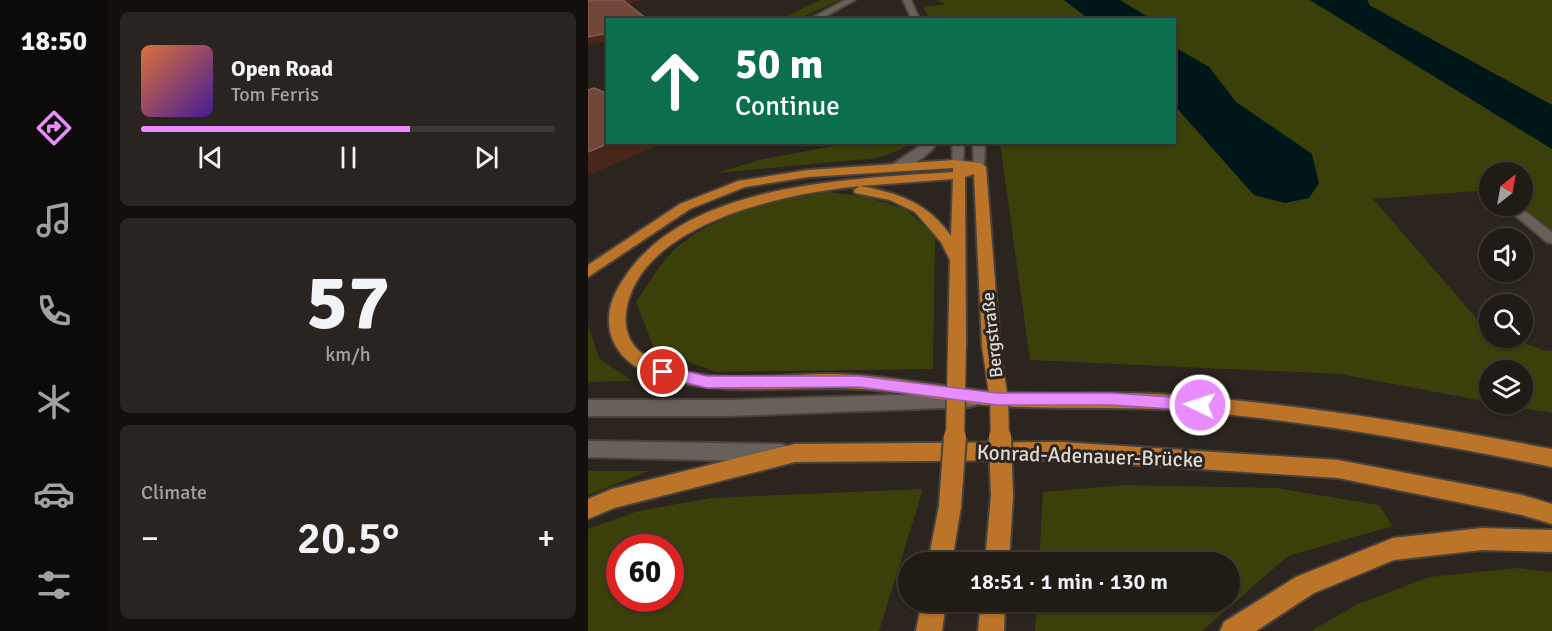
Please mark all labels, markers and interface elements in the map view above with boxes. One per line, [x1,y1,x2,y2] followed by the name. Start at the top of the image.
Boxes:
[21,25,87,58] text: 18:50
[735,39,824,90] text: 50 m
[636,42,714,120] icon: ahead
[231,55,333,82] text: Open Road
[231,82,319,107] text: Tom Ferris
[735,90,840,123] text: Continue
[33,107,75,149] icon: directions
[194,141,227,174] icon: previous
[332,141,365,174] icon: pause
[470,141,503,174] icon: next
[1479,162,1533,216] north arrow
[1479,162,1533,414] map controls
[33,199,75,241] icon: music
[1479,228,1533,282] button: sound
[306,255,390,351] text: 57
[33,290,75,332] icon: phone
[977,291,1007,379] street label: Bergstraße
[1479,294,1533,348] button: search
[325,342,371,367] text: km/h
[637,346,688,397] pin
[646,355,679,388] icon: arrive
[1479,360,1533,414] button: layers
[1168,373,1232,437] position arrow
[33,381,75,423] icon: climate
[976,439,1204,473] street label: Konrad-Adenauer-Brücke
[33,473,75,515] icon: car
[141,480,207,505] text: Climate
[297,511,399,566] text: 20.5°
[141,518,159,559] text: −
[537,518,555,559] text: +
[606,534,684,612] speed limit sign: 60
[33,564,75,606] icon: filters
[970,568,1168,595] text: 18:51 · 1 min · 130 m

